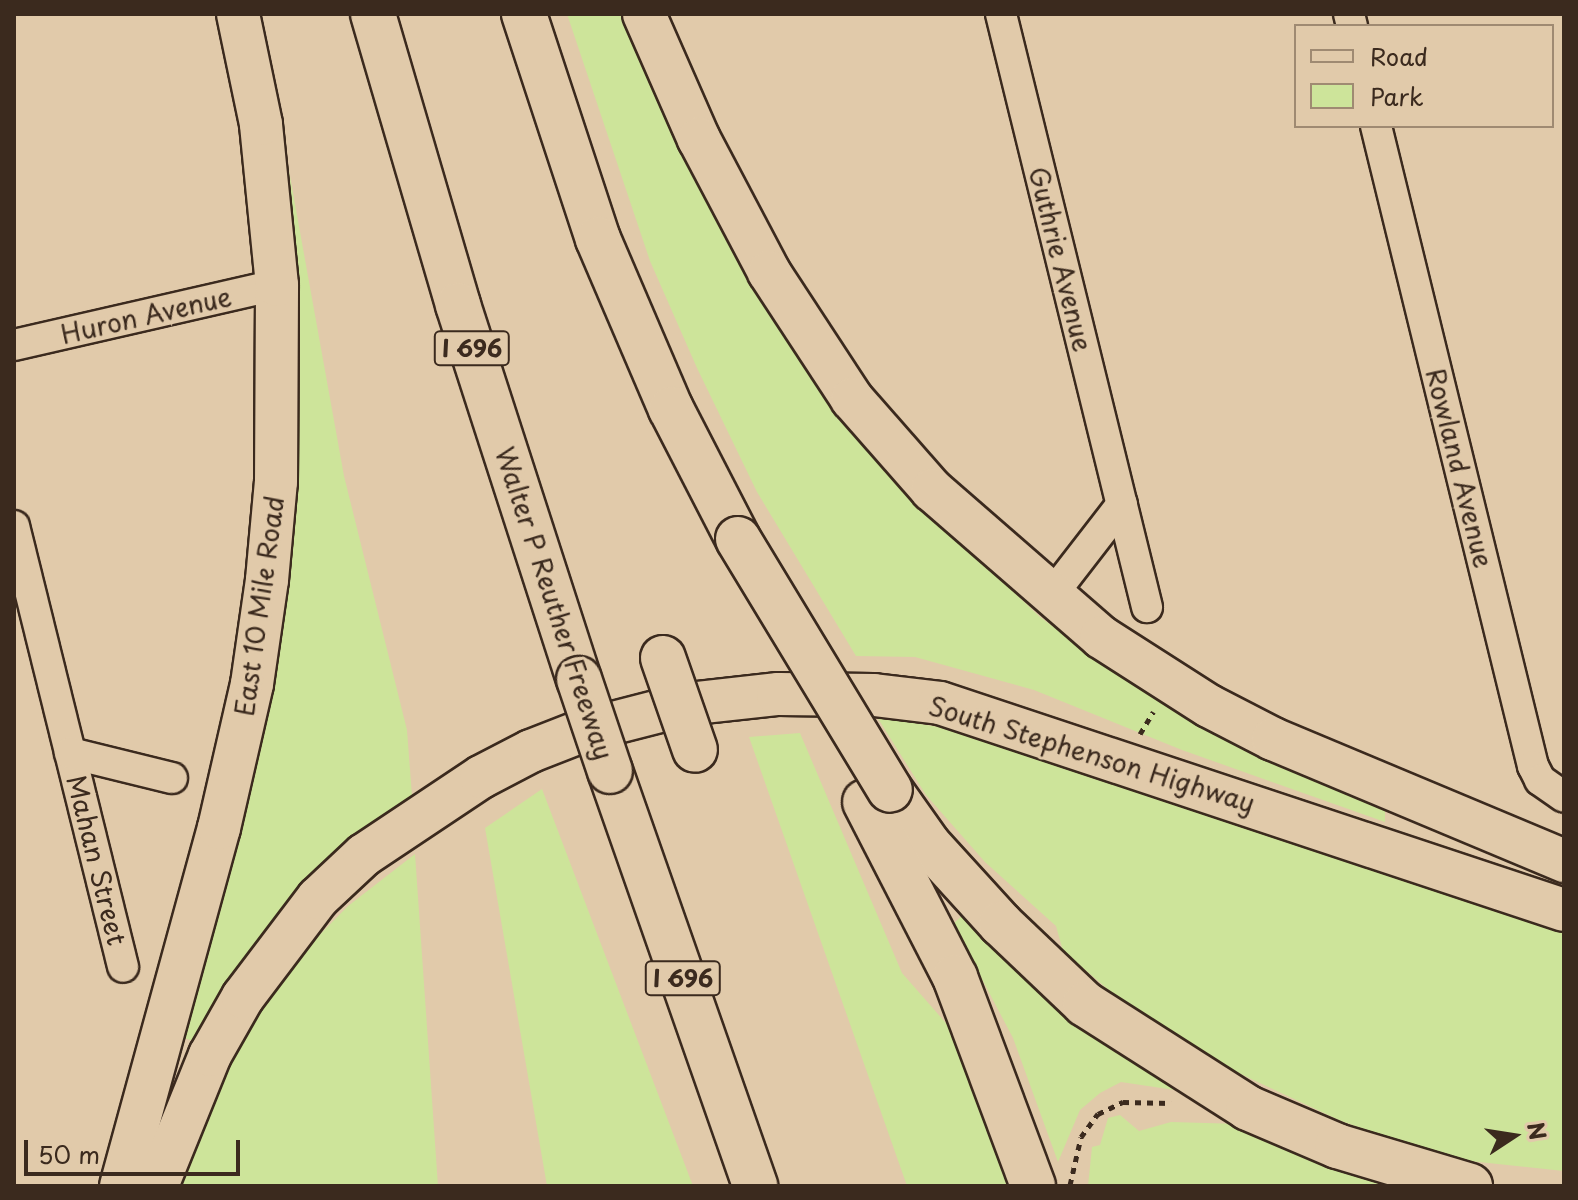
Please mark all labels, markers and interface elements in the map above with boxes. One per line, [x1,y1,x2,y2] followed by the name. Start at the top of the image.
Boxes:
[1294,24,1554,128] legend
[1370,38,1428,74] text: Road
[1370,78,1424,114] text: Park
[1023,163,1099,355] street label: Guthrie Avenue
[57,280,235,350] street label: Huron Avenue
[432,328,512,368] road number: I 696
[1420,365,1500,571] street label: Rowland Avenue
[489,442,621,764] street label: Walter P Reuther Freeway
[228,492,290,720] street label: East 10 Mile Road
[925,689,1259,819] street label: South Stephenson Highway
[61,772,133,948] street label: Mahan Street
[643,958,723,998] road number: I 696
[1474,1096,1554,1176] north arrow
[1520,1119,1556,1143] text: N
[28,1124,244,1174] scale bar
[38,1136,100,1172] text: 50 m

